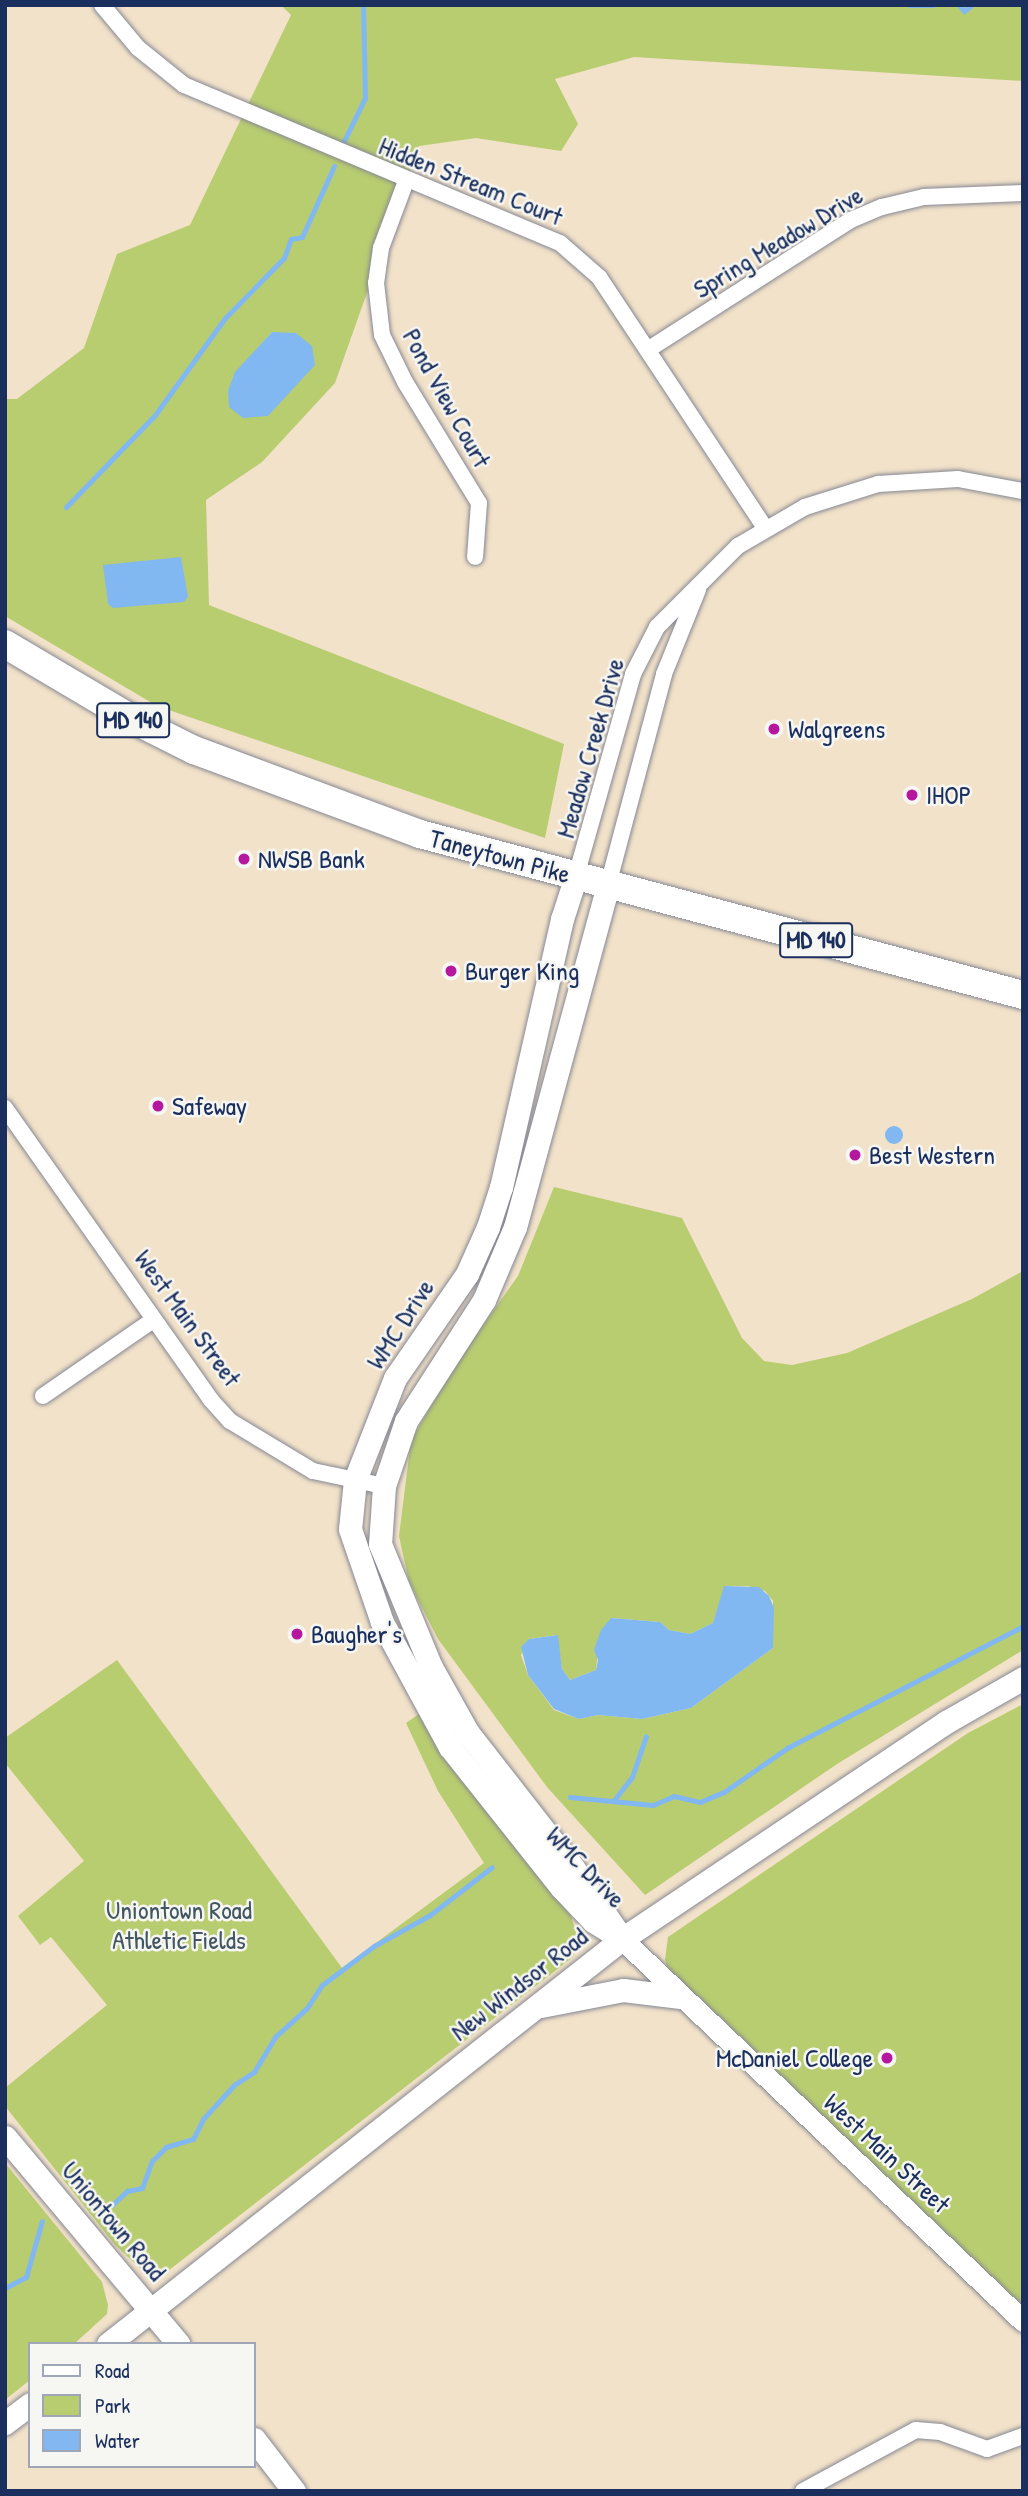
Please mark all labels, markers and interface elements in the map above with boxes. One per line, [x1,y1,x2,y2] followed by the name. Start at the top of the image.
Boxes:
[375,130,567,232] street label: Hidden Stream Court
[688,179,868,305] street label: Spring Meadow Drive
[396,323,498,473] street label: Pond View Court
[549,655,631,841] street label: Meadow Creek Drive
[94,700,172,740] road number: MD 140
[788,713,885,745] place label: Walgreens
[766,721,782,737] marker: Walgreens
[926,779,971,811] place label: IHOP
[904,787,920,803] marker: IHOP
[426,822,574,890] street label: Taneytown Pike
[258,843,365,875] place label: NWSB Bank
[236,851,252,867] marker: NWSB Bank
[778,920,854,960] road number: MD 140
[465,955,579,987] place label: Burger King
[443,963,459,979] marker: Burger King
[172,1090,247,1122] place label: Safeway
[150,1098,166,1114] marker: Safeway
[869,1139,995,1171] place label: Best Western
[847,1147,863,1163] marker: Best Western
[128,1244,248,1392] street label: West Main Street
[360,1273,440,1375] street label: WMC Drive
[311,1618,402,1650] place label: Baugher's
[289,1626,305,1642] marker: Baugher's
[540,1820,632,1914] street label: WMC Drive
[106,1894,252,1955] park label: Uniontown Road Athletic Fields
[444,1921,594,2047] street label: New Windsor Road
[716,2042,873,2074] place label: McDaniel College
[879,2050,895,2066] marker: McDaniel College
[817,2087,957,2219] street label: West Main Street
[55,2155,173,2287] street label: Uniontown Road
[28,2342,256,2468] legend
[95,2356,129,2385] text: Road
[95,2391,130,2420] text: Park
[95,2426,140,2455] text: Water

